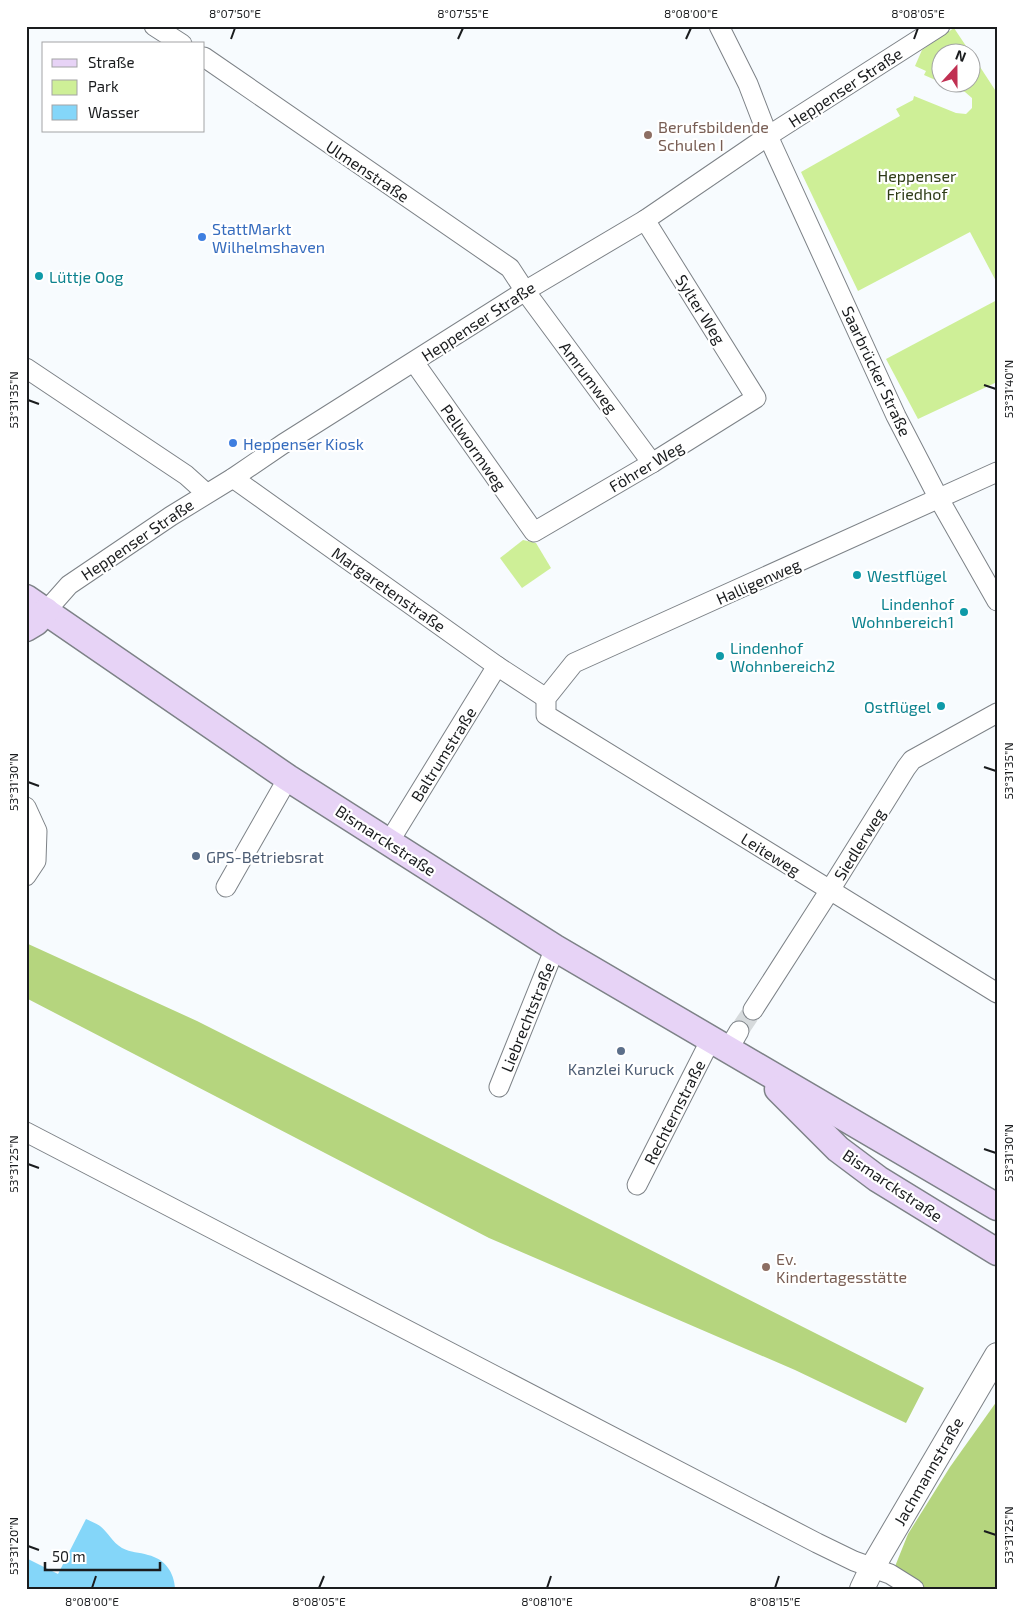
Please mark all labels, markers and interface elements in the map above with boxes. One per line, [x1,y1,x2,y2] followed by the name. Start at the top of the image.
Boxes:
[209,6,261,20] text: 8°07'50"E
[437,6,489,20] text: 8°07'55"E
[664,6,718,20] text: 8°08'00"E
[891,6,945,20] text: 8°08'05"E
[42,42,205,132] legend
[930,42,980,92] north arrow
[785,43,905,131] street label: Heppenser Straße
[953,46,969,65] text: N
[88,53,134,71] text: Straße
[88,77,119,95] text: Park
[88,103,140,121] text: Wasser
[658,117,769,154] place label: Berufsbildende Schulen I
[642,129,654,141] marker: Berufsbildende Schulen I
[323,136,413,206] street label: Ulmenstraße
[878,166,957,203] park label: Heppenser Friedhof
[212,219,325,256] place label: StattMarkt Wilhelmshaven
[196,231,208,243] marker: StattMarkt Wilhelmshaven
[49,267,123,287] place label: Lüttje Oog
[33,270,45,282] marker: Lüttje Oog
[672,271,730,347] street label: Sylter Weg
[418,277,538,365] street label: Heppenser Straße
[839,303,915,439] street label: Saarbrücker Straße
[556,338,622,416] street label: Amrumweg
[1001,360,1015,418] text: 53°31'40"N
[6,371,20,429] text: 53°31'35"N
[437,400,511,494] street label: Pellwormweg
[243,434,364,453] place label: Heppenser Kiosk
[605,436,687,496] street label: Föhrer Weg
[227,437,239,449] marker: Heppenser Kiosk
[77,494,197,584] street label: Heppenser Straße
[329,543,449,635] street label: Margaretenstraße
[713,554,803,608] street label: Halligenweg
[867,566,947,585] place label: Westflügel
[851,569,863,581] marker: Westflügel
[851,594,955,631] place label: Lindenhof Wohnbereich1
[958,606,970,618] marker: Lindenhof Wohnbereich1
[730,638,835,675] place label: Lindenhof Wohnbereich2
[714,650,726,662] marker: Lindenhof Wohnbereich2
[864,697,931,716] place label: Ostflügel
[935,700,947,712] marker: Ostflügel
[406,703,480,805] street label: Baltrumstraße
[1001,742,1015,800] text: 53°31'35"N
[6,753,20,811] text: 53°31'30"N
[332,800,440,880] street label: Bismarckstraße
[829,805,889,883] street label: Siedlerweg
[738,828,804,880] street label: Leiteweg
[206,847,324,866] place label: GPS-Betriebsrat
[190,850,202,862] marker: GPS-Betriebsrat
[496,959,558,1075] street label: Liebrechtstraße
[615,1045,627,1057] marker: Kanzlei Kuruck
[639,1057,709,1167] street label: Rechternstraße
[568,1059,674,1078] place label: Kanzlei Kuruck
[1001,1124,1015,1182] text: 53°31'30"N
[6,1135,20,1193] text: 53°31'25"N
[840,1145,946,1225] street label: Bismarckstraße
[776,1249,907,1286] place label: Ev. Kindertagesstätte
[760,1261,772,1273] marker: Ev. Kindertagesstätte
[889,1414,967,1528] street label: Jachmannstraße
[1001,1506,1015,1564] text: 53°31'25"N
[6,1517,20,1575] text: 53°31'20"N
[45,1540,160,1572] scale bar
[52,1547,86,1565] text: 50 m
[65,1594,119,1608] text: 8°08'00"E
[292,1594,346,1608] text: 8°08'05"E
[521,1594,573,1608] text: 8°08'10"E
[750,1594,801,1608] text: 8°08'15"E

